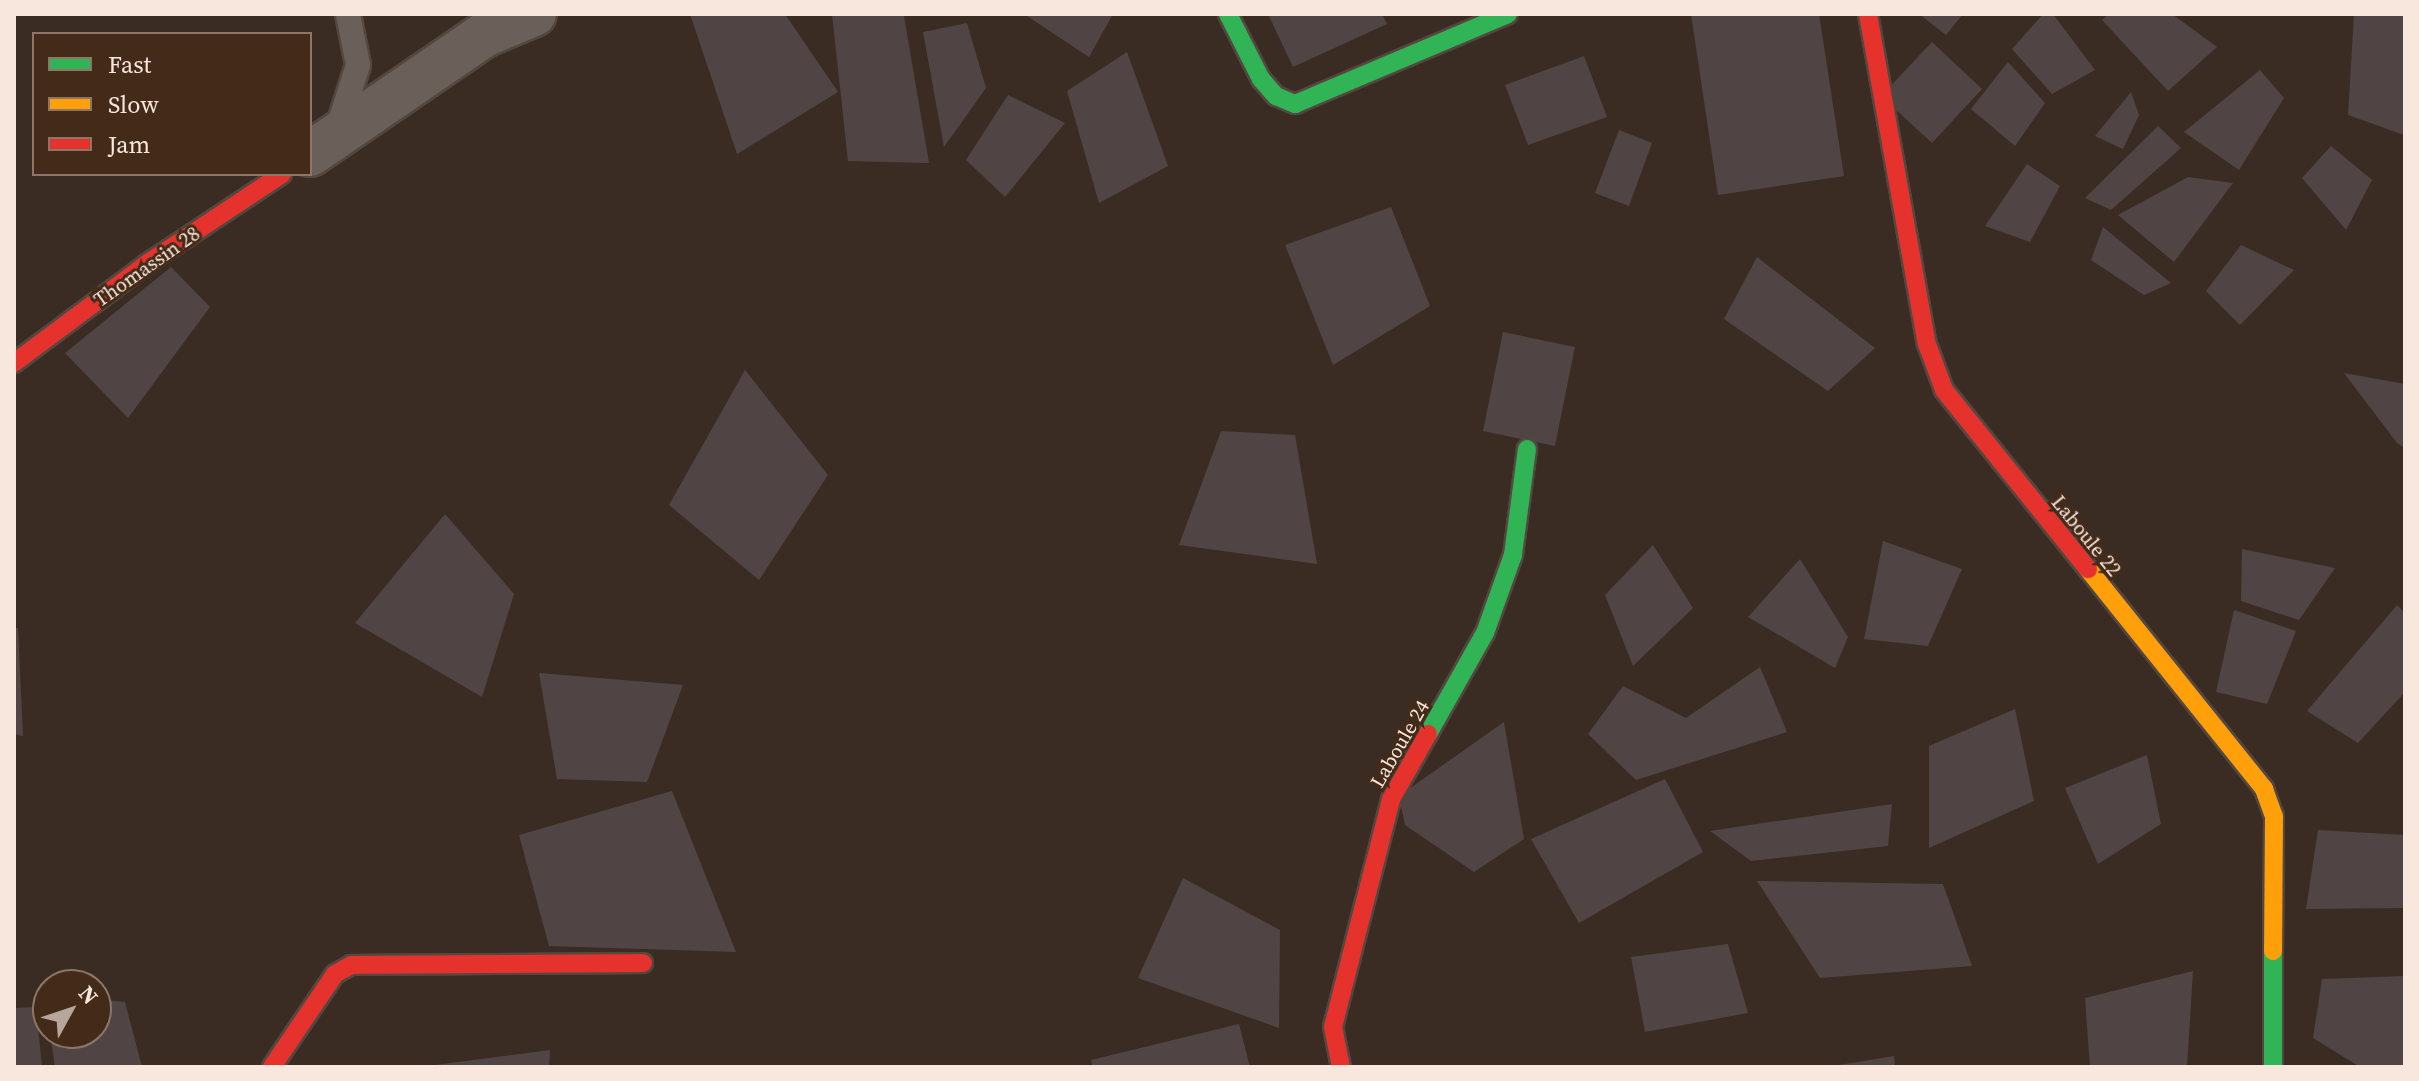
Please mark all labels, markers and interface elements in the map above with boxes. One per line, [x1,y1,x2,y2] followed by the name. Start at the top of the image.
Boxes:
[32,32,312,176] legend
[108,48,151,81] text: Fast
[108,88,159,121] text: Slow
[108,128,150,161] text: Jam
[90,222,204,312] street label: Thomassin 28
[2046,491,2126,581] street label: Laboule 22
[1365,696,1435,792] street label: Laboule 24
[32,969,112,1049] north arrow
[72,979,105,1011] text: N

